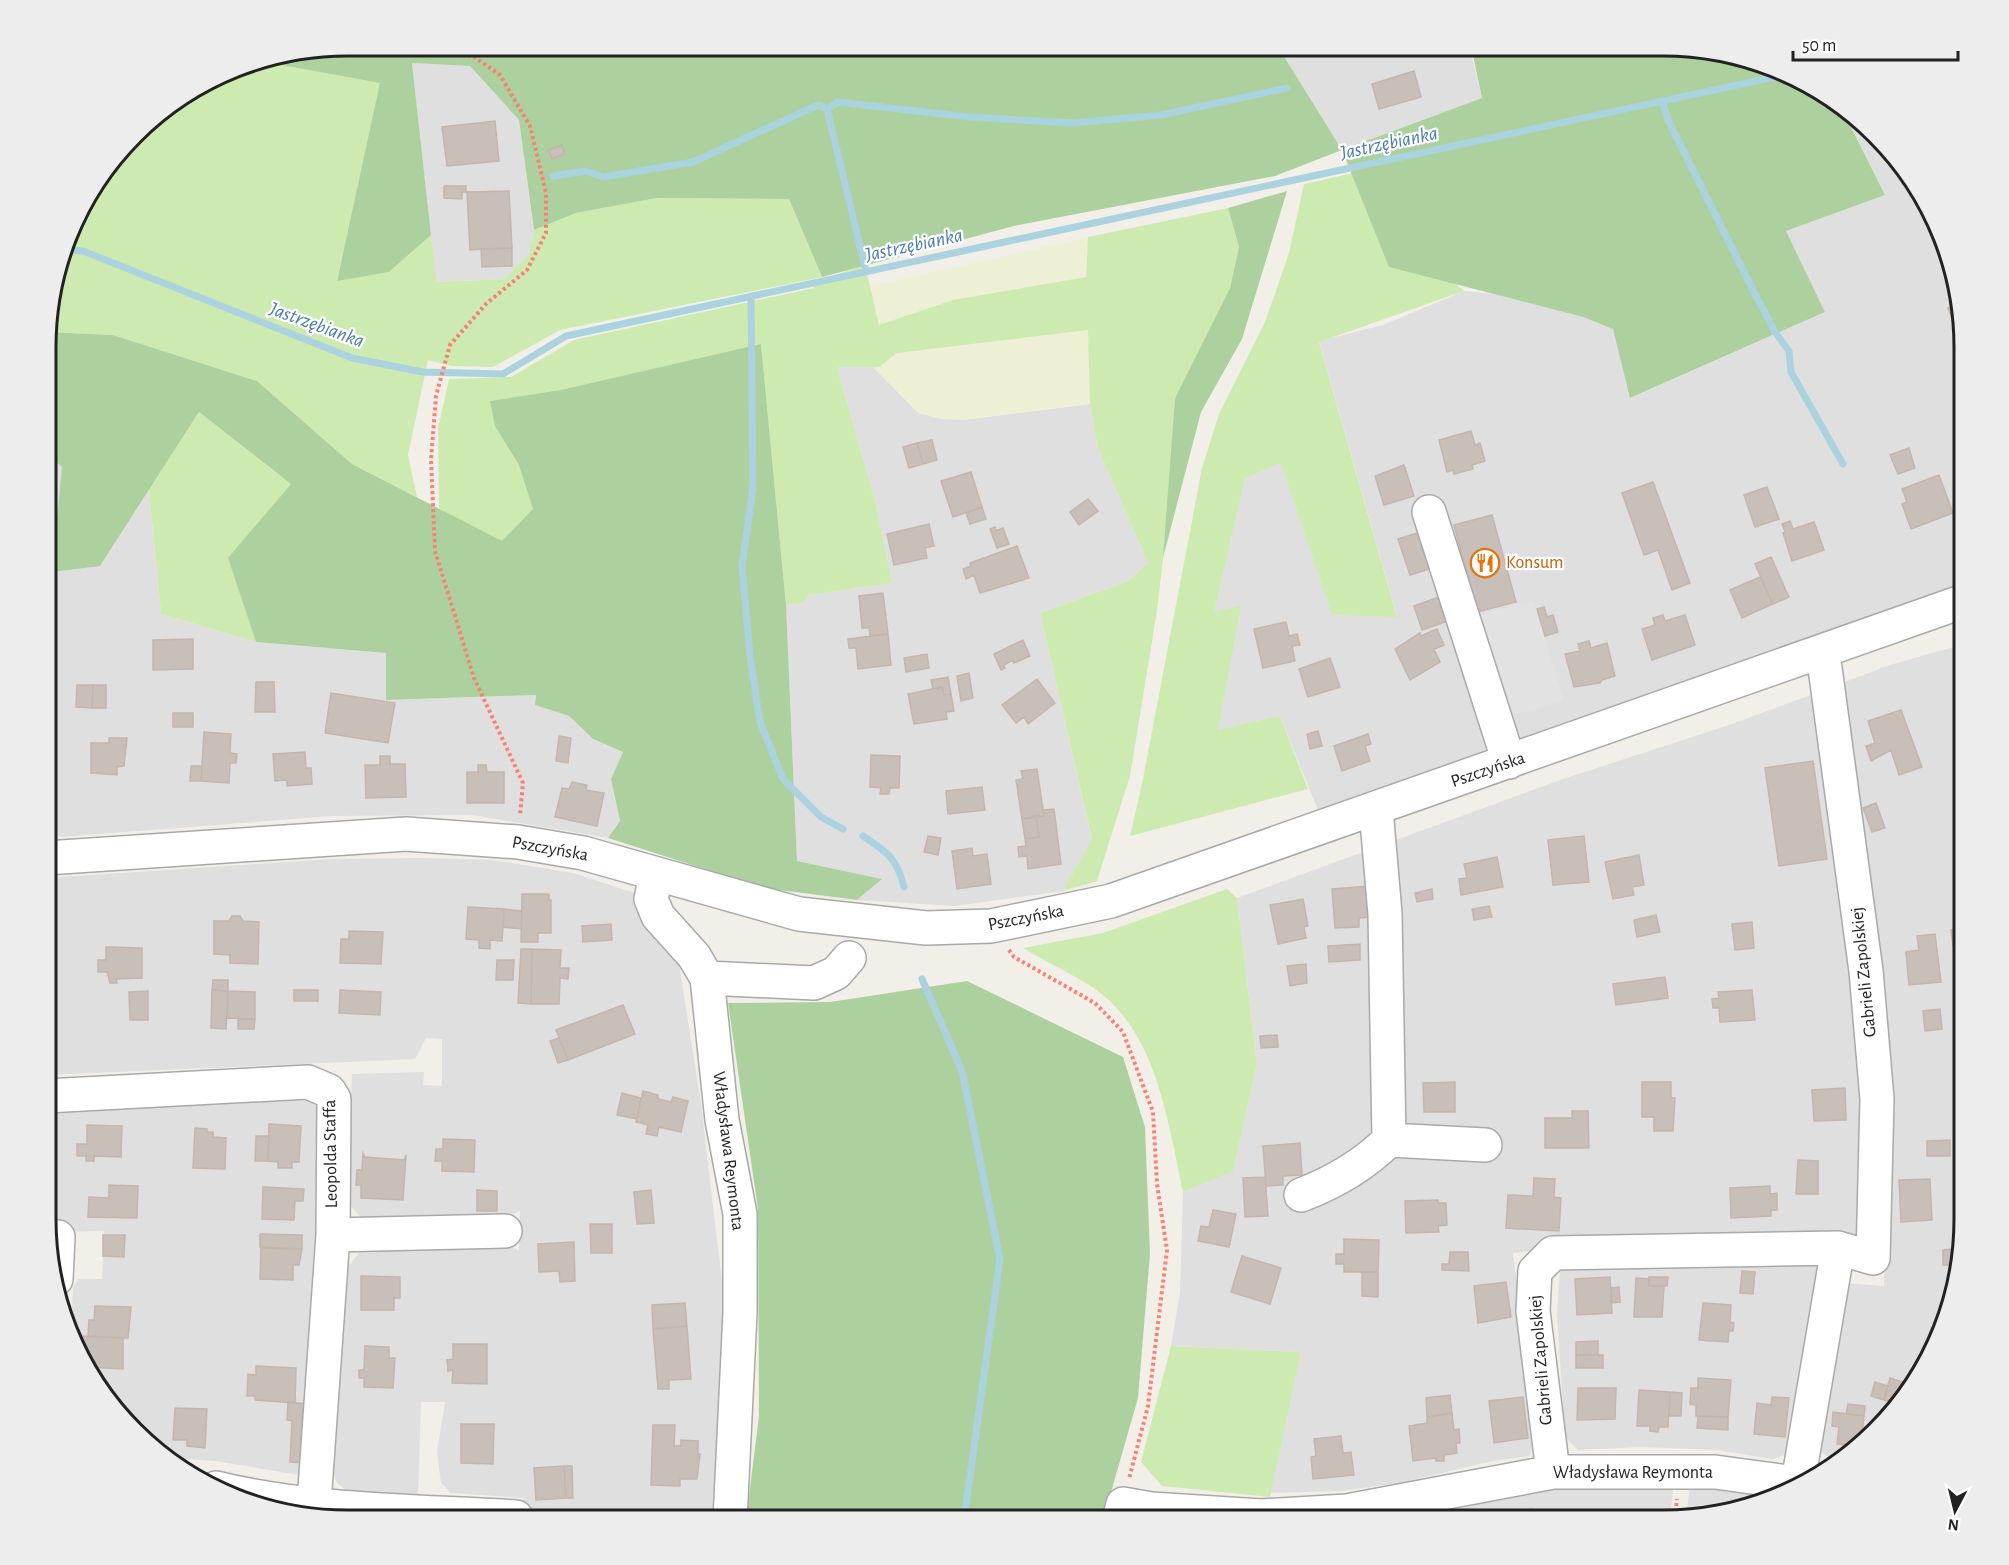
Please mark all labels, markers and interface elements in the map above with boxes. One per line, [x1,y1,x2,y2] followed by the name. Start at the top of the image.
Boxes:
[1793,24,1958,62] scale bar
[1802,37,1836,55] text: 50 m
[1338,123,1439,163] water label: Jastrzębianka
[863,225,964,265] water label: Jastrzębianka
[266,298,367,351] water label: Jastrzębianka
[1469,547,1501,579] restaurant icon: Konsum
[1506,554,1563,572] place label: Konsum
[1449,749,1527,791] street label: Pszczyńska
[510,833,590,865] street label: Pszczyńska
[986,902,1066,934] street label: Pszczyńska
[1848,906,1880,1038] street label: Gabrieli Zapolskiej
[709,1070,747,1232] street label: Władysława Reymonta
[321,1099,341,1209] street label: Leopolda Staffa
[1526,1294,1556,1426] street label: Gabrieli Zapolskiej
[1553,1464,1713,1482] street label: Władysława Reymonta
[1925,1481,1985,1541] north arrow
[1947,1516,1960,1534] text: N

